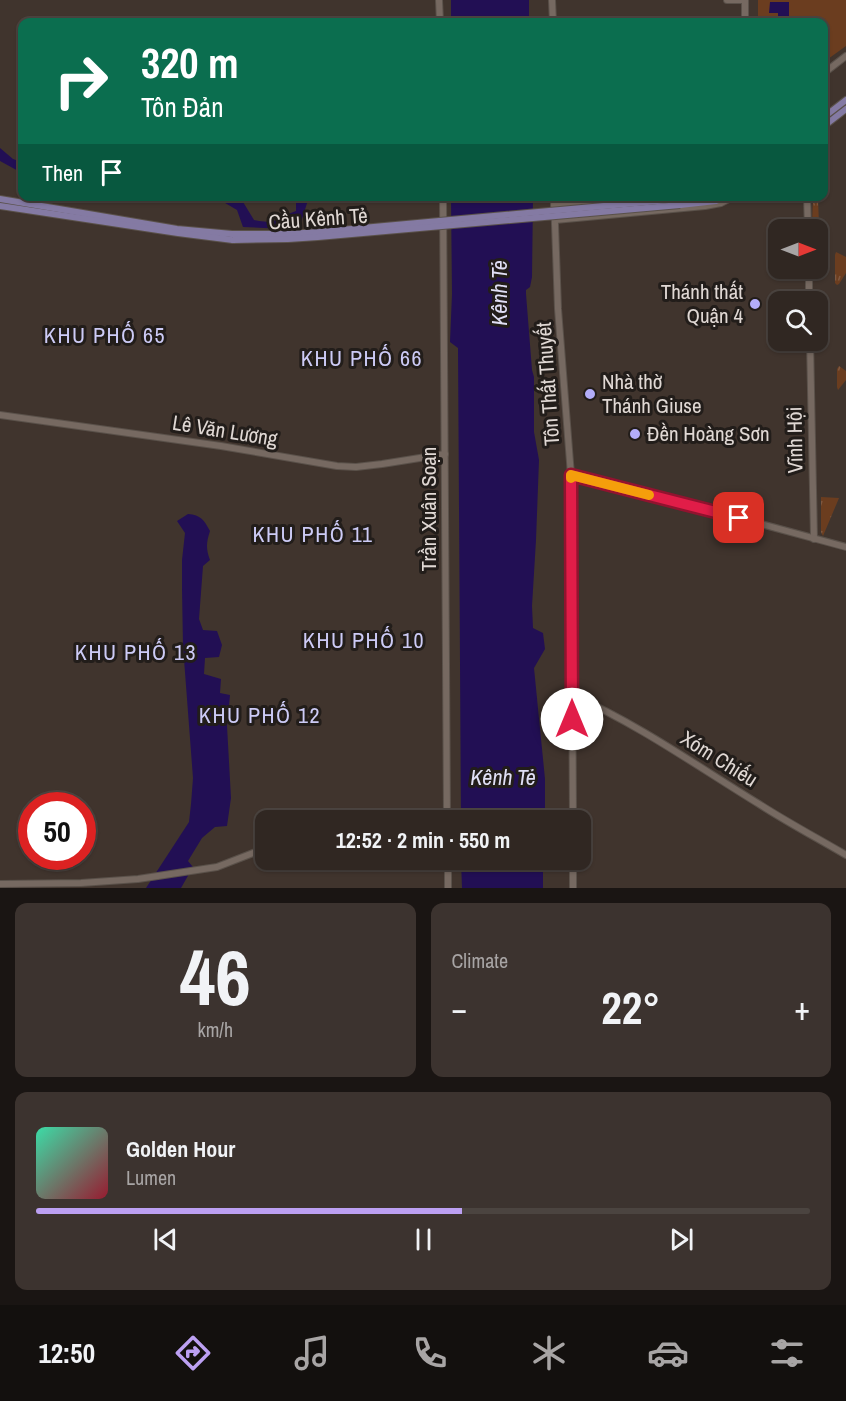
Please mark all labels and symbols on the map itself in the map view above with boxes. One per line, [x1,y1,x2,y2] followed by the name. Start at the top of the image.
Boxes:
[267,201,368,236] street label: Cầu Kênh Tẻ
[768,219,828,279] north arrow
[484,260,514,326] water label: Kênh Tẻ
[661,277,743,330] place label: Thánh thất Quận 4
[748,297,762,311] marker: Thánh thất Quận 4
[44,320,166,350] district label: KHU PHỐ 65
[529,321,566,447] street label: Tôn Thất Thuyết
[301,343,423,373] district label: KHU PHỐ 66
[602,367,702,420] place label: Nhà thờ Thánh Giuse
[583,387,597,401] marker: Nhà thờ Thánh Giuse
[779,406,810,474] street label: Vĩnh Hội
[170,408,280,453] street label: Lê Văn Lương
[647,419,770,448] place label: Đền Hoàng Sơn
[628,427,642,441] marker: Đền Hoàng Sơn
[414,447,443,571] street label: Trần Xuân Soạn
[713,492,764,543] pin
[253,519,373,549] district label: KHU PHỐ 11
[303,625,425,655] district label: KHU PHỐ 10
[75,637,197,667] district label: KHU PHỐ 13
[540,687,604,751] position arrow
[199,700,321,730] district label: KHU PHỐ 12
[675,724,763,794] street label: Xóm Chiếu
[470,762,536,792] water label: Kênh Tẻ
[18,792,96,870] speed limit sign: 50

